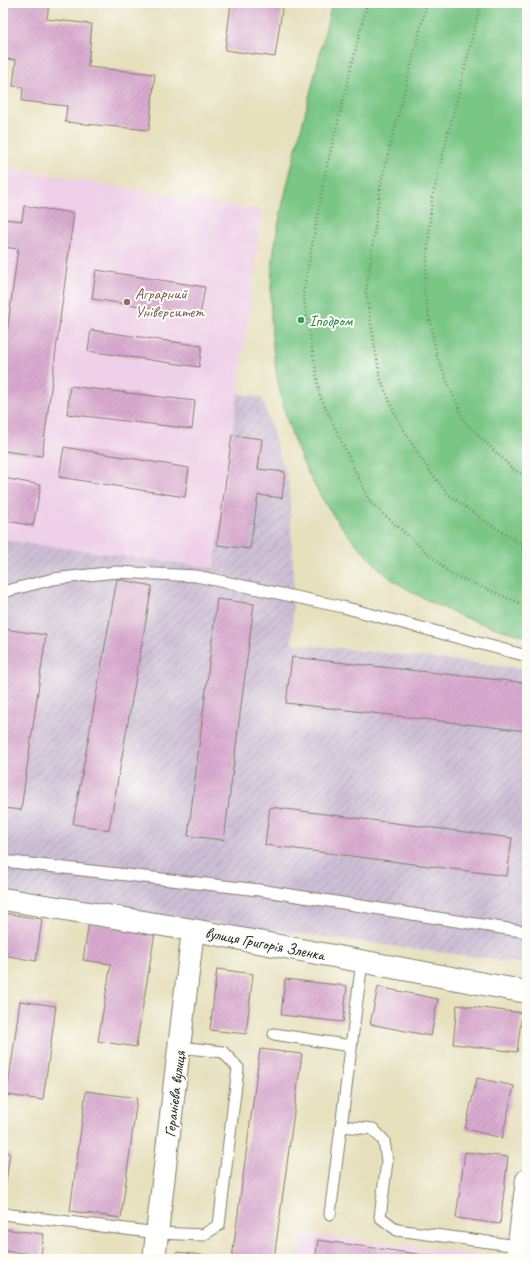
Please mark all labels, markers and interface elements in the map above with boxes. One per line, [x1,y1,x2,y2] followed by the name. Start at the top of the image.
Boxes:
[135,284,205,322] place label: Аграрний Університет
[122,297,132,307] marker: Аграрний Університет
[309,311,353,331] place label: Іподром
[296,315,306,325] marker: Іподром
[204,923,327,966] street label: вулиця Григорія Зленка
[160,1049,190,1138] street label: Геранієва вулиця

